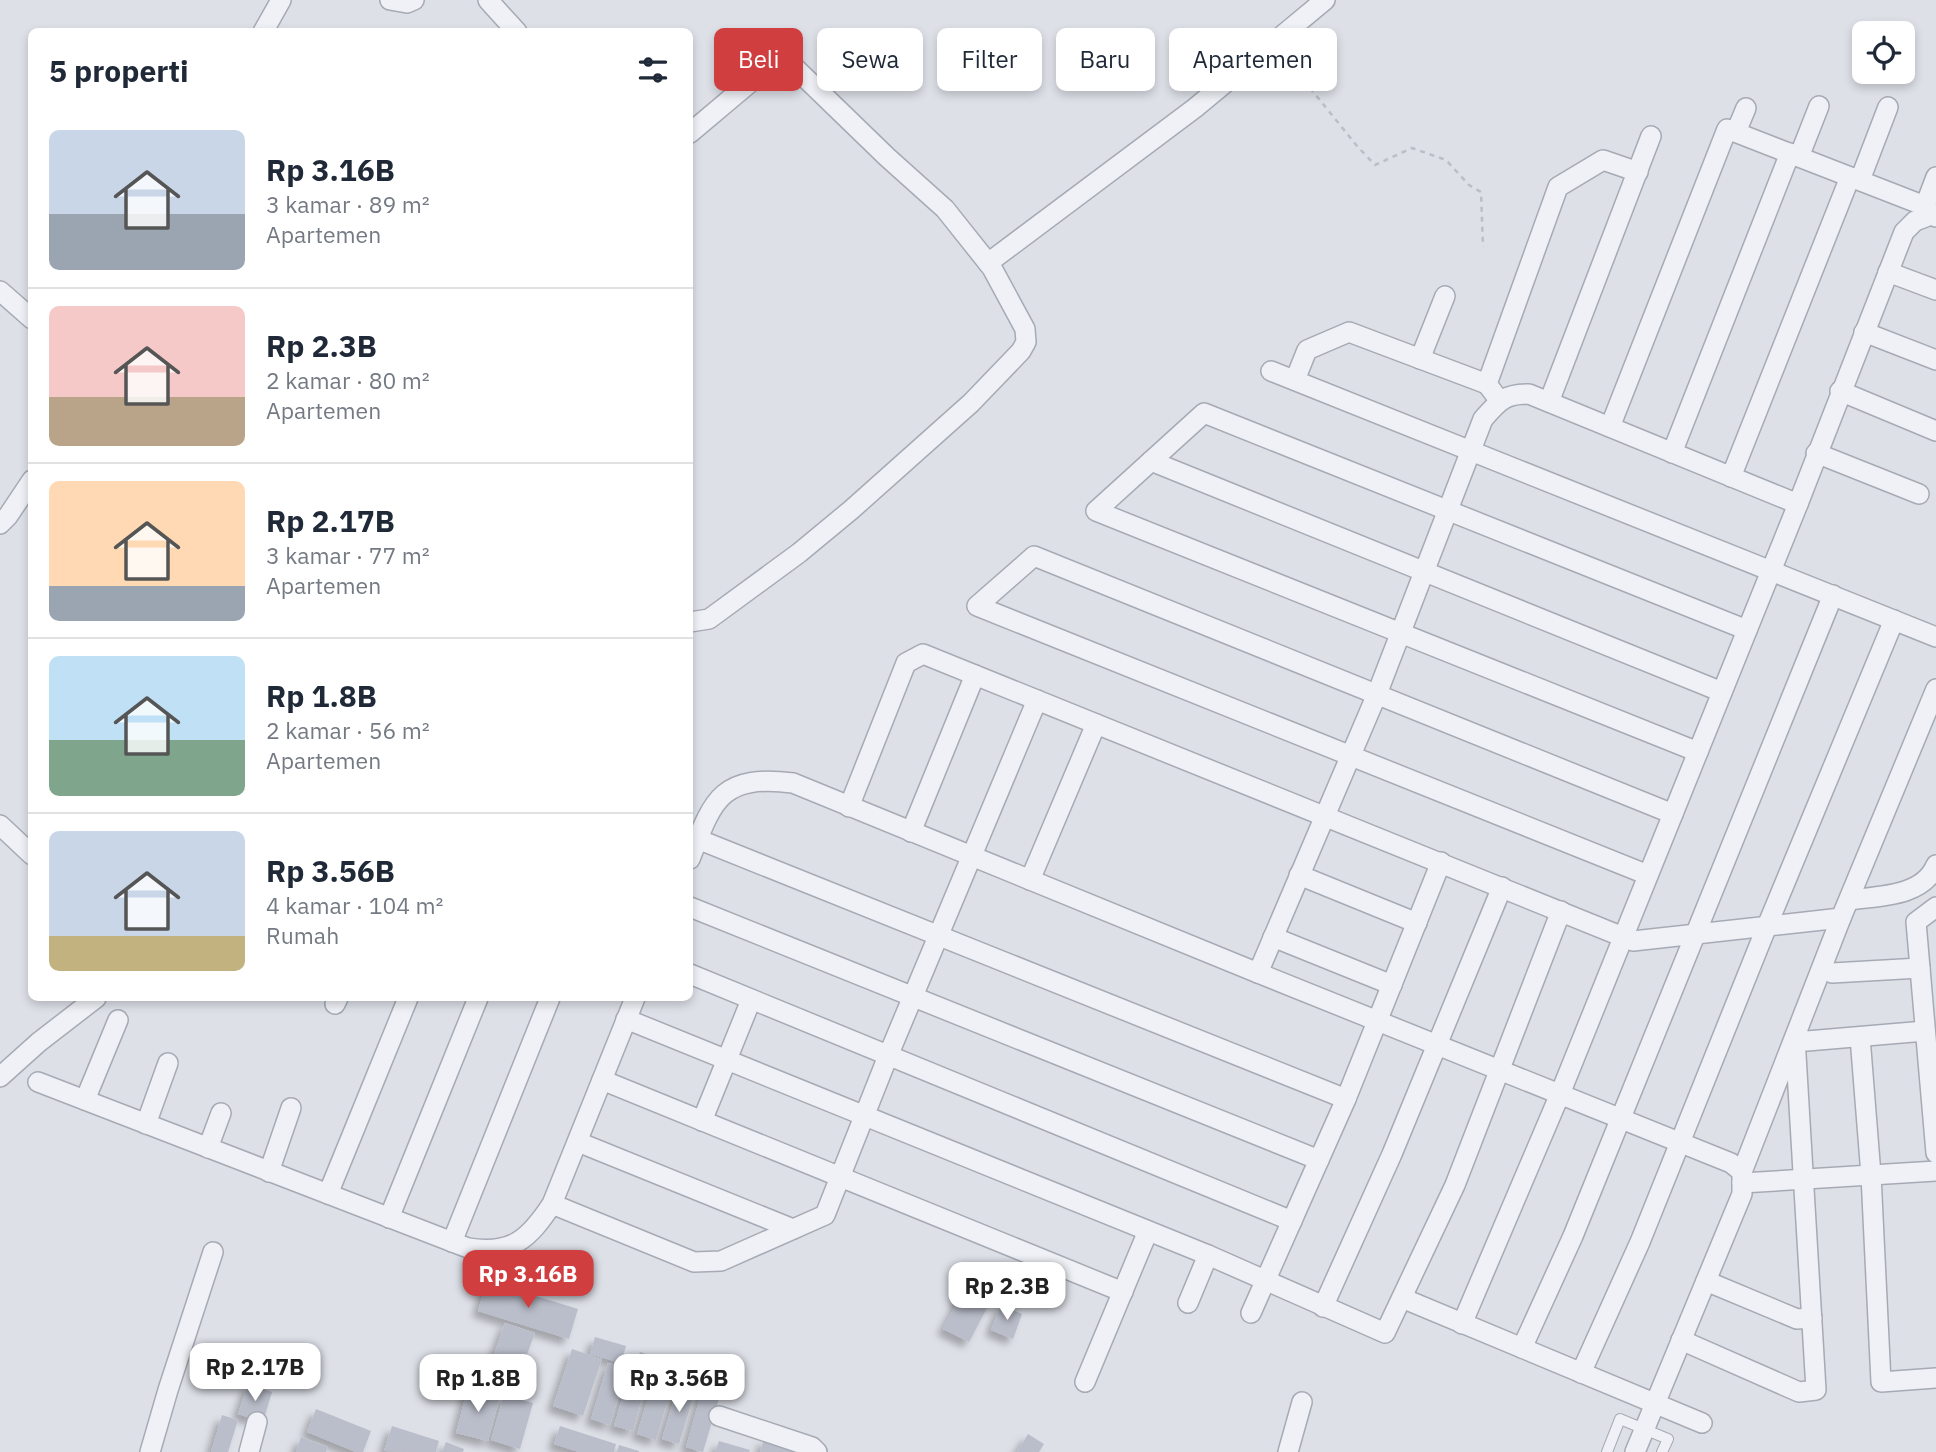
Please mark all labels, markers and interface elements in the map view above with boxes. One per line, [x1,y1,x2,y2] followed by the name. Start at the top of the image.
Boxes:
[1852,21,1915,84] map controls
[1852,21,1915,84] button: locate
[714,28,803,91] chip: Beli
[817,28,923,91] chip: Sewa
[937,28,1042,91] chip: Filter
[1056,28,1155,91] chip: Baru
[1169,28,1337,91] chip: Apartemen
[49,51,189,90] text: 5 properti
[634,51,672,89] icon: filters
[266,150,395,189] text: Rp 3.16B
[105,158,189,242] icon: home
[266,189,430,219] text: 3 kamar · 89 m²
[266,219,381,249] text: Apartemen
[266,326,377,365] text: Rp 2.3B
[105,334,189,418] icon: home
[266,365,430,395] text: 2 kamar · 80 m²
[266,395,381,425] text: Apartemen
[266,501,395,540] text: Rp 2.17B
[105,509,189,593] icon: home
[266,540,430,570] text: 3 kamar · 77 m²
[266,570,381,600] text: Apartemen
[266,676,377,715] text: Rp 1.8B
[105,684,189,768] icon: home
[266,715,430,745] text: 2 kamar · 56 m²
[266,745,381,775] text: Apartemen
[266,851,395,890] text: Rp 3.56B
[105,859,189,943] icon: home
[266,890,444,920] text: 4 kamar · 104 m²
[266,920,339,950] text: Rumah
[456,1250,600,1310] pin: Rp 3.16B
[479,1258,577,1288] text: Rp 3.16B
[942,1262,1072,1322] pin: Rp 2.3B
[965,1270,1050,1300] text: Rp 2.3B
[183,1344,327,1403] pin: Rp 2.17B
[206,1351,304,1381] text: Rp 2.17B
[413,1354,543,1414] pin: Rp 1.8B
[607,1354,751,1414] pin: Rp 3.56B
[436,1362,521,1392] text: Rp 1.8B
[630,1362,728,1392] text: Rp 3.56B

